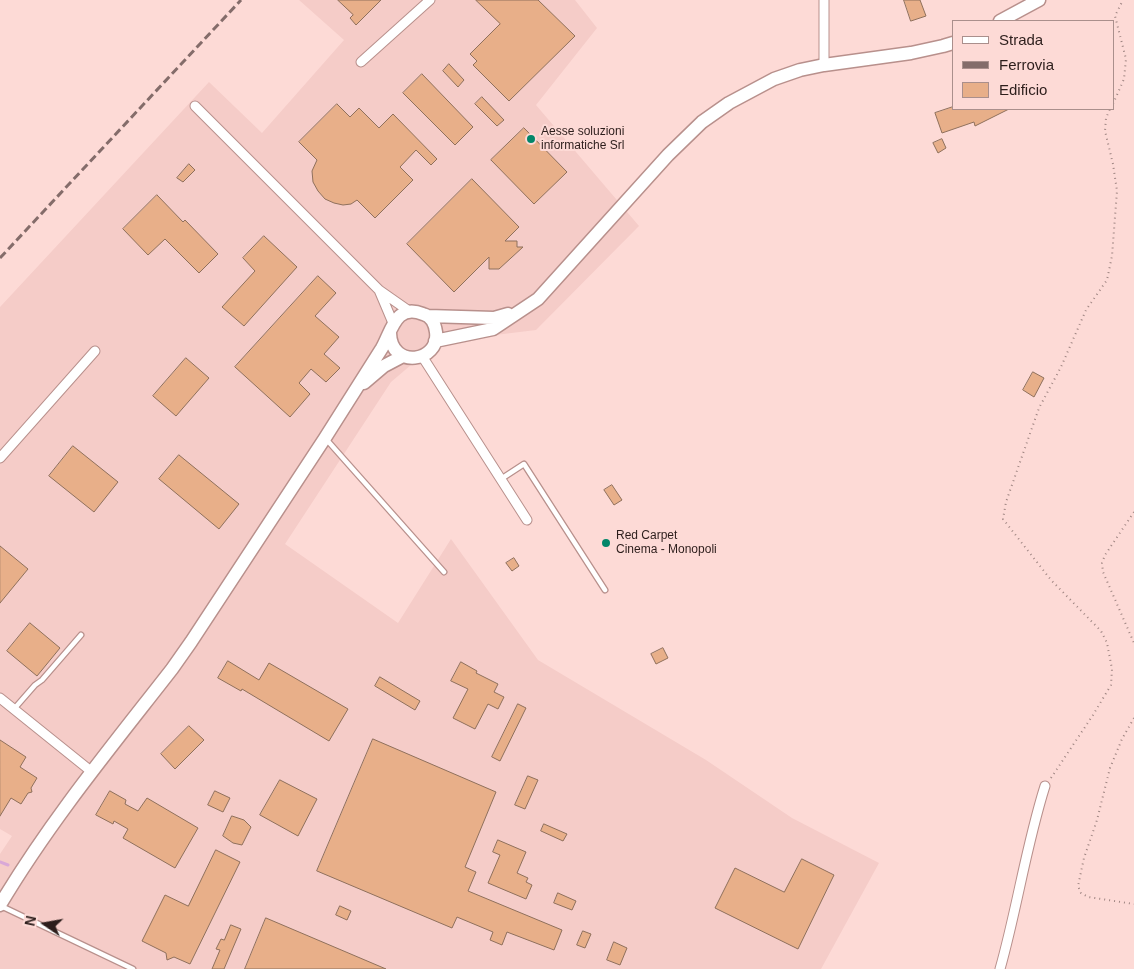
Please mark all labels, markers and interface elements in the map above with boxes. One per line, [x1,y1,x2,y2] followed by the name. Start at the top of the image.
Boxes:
[952,20,1114,110] legend
[999,31,1043,48] text: Strada
[999,56,1054,73] text: Ferrovia
[999,81,1047,98] text: Edificio
[541,125,624,153] place label: Aesse soluzioni informatiche Srl
[525,133,537,145] marker: Aesse soluzioni informatiche Srl
[616,529,717,557] place label: Red Carpet Cinema - Monopoli
[600,537,612,549] marker: Red Carpet Cinema - Monopoli
[20,899,70,949] north arrow
[21,914,39,927] text: N

